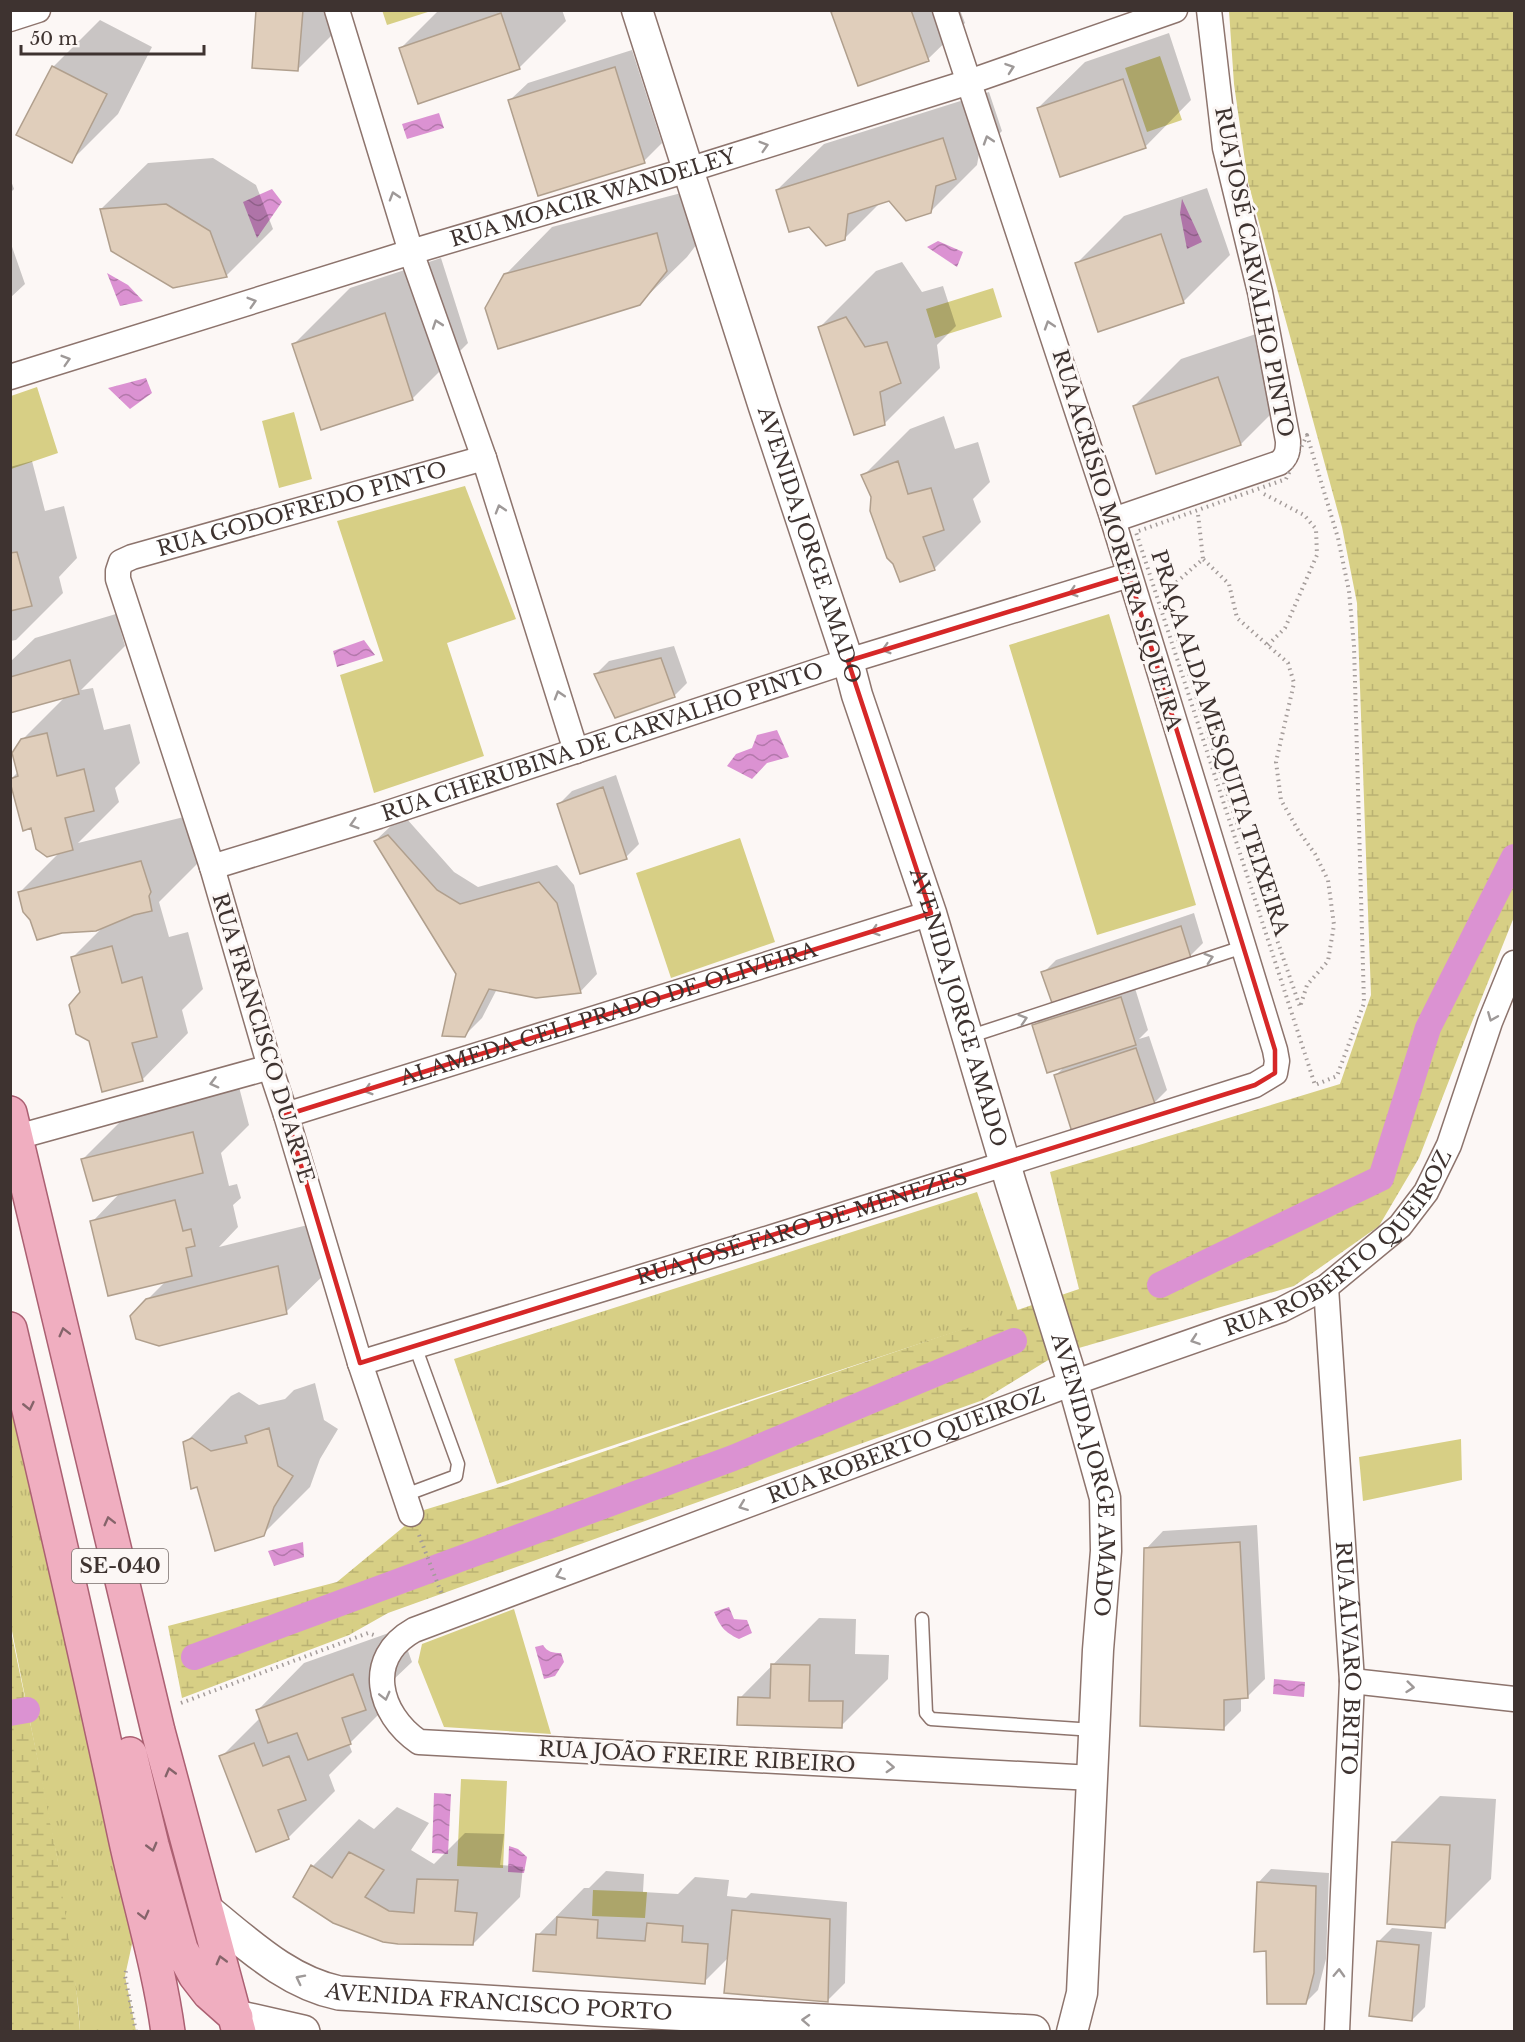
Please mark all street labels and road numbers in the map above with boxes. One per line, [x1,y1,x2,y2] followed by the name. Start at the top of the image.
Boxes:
[1209,105,1299,439] street label: RUA JOSÉ CARVALHO PINTO
[447,143,740,253] street label: RUA MOACIR WANDELEY
[1047,346,1188,734] street label: RUA ACRÍSIO MOREIRA SIQUEIRA
[751,402,866,686] street label: AVENIDA JORGE AMADO
[154,456,450,562] street label: RUA GODOFREDO PINTO
[1145,547,1295,940] street label: PRAÇA ALDA MESQUITA TEIXEIRA
[378,657,827,827] street label: RUA CHERUBINA DE CARVALHO PINTO
[903,864,1012,1150] street label: AVENIDA JORGE AMADO
[206,890,320,1186] street label: RUA FRANCISCO DUARTE
[396,936,821,1092] street label: ALAMEDA CELI PRADO DE OLIVEIRA
[1221,1146,1458,1342] street label: RUA ROBERTO QUEIROZ
[633,1164,970,1291] street label: RUA JOSÉ FARO DE MENEZES
[1045,1329,1119,1618] street label: AVENIDA JORGE AMADO
[764,1382,1049,1509] street label: RUA ROBERTO QUEIROZ
[1330,1540,1365,1776] street label: RUA ÁLVARO BRITO
[72,1549,168,1583] road number: SE-040
[538,1736,856,1778] street label: RUA JOÃO FREIRE RIBEIRO
[322,1977,673,2026] street label: AVENIDA FRANCISCO PORTO

